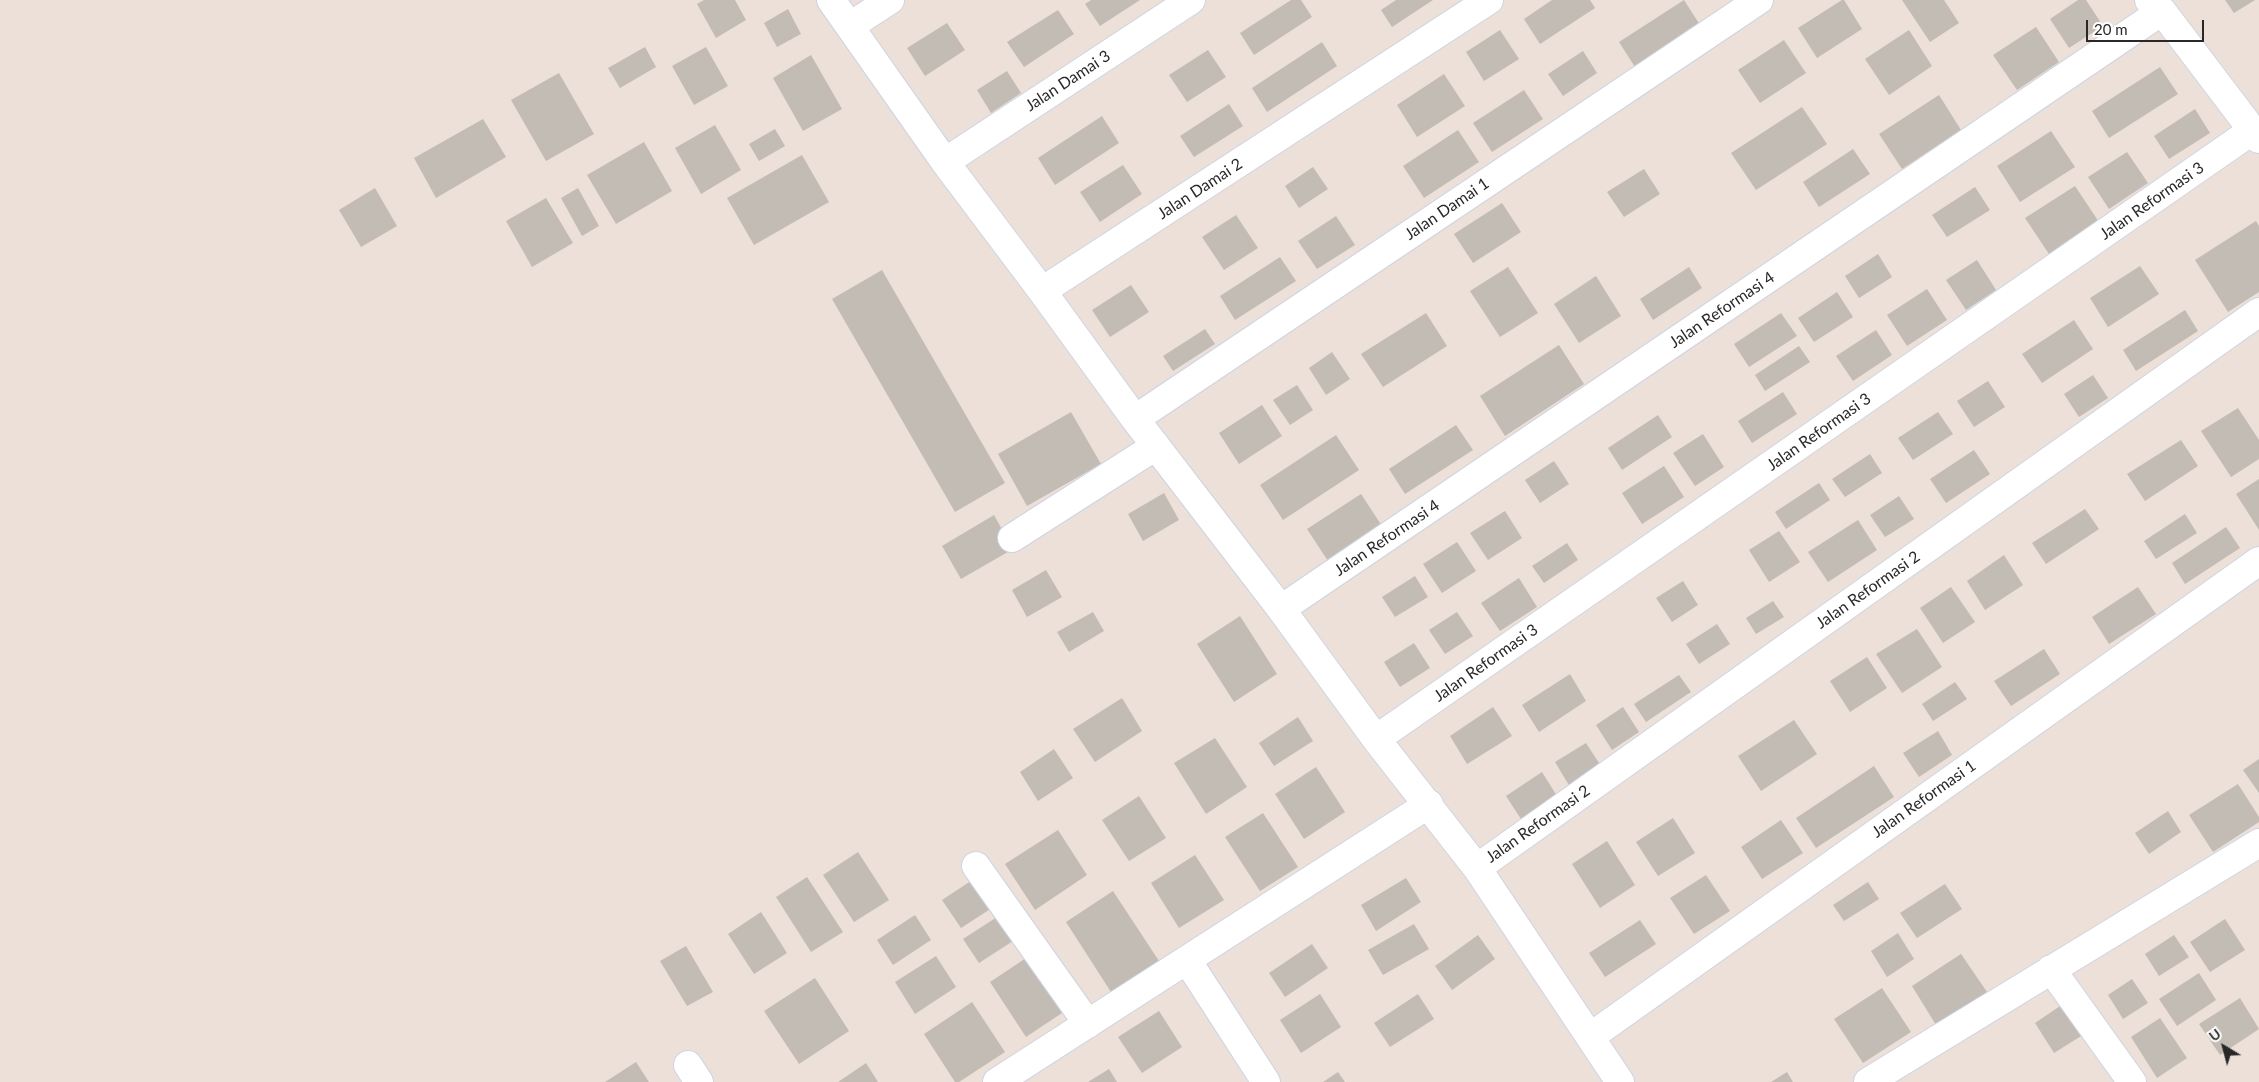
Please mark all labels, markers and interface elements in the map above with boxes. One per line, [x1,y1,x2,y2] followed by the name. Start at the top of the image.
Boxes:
[2089,10,2206,42] scale bar
[2094,20,2128,38] text: 20 m
[1022,46,1114,116] street label: Jalan Damai 3
[1154,154,1246,224] street label: Jalan Damai 2
[2096,158,2208,244] street label: Jalan Reformasi 3
[1401,174,1493,244] street label: Jalan Damai 1
[1666,268,1778,352] street label: Jalan Reformasi 4
[1763,389,1875,475] street label: Jalan Reformasi 3
[1331,496,1443,580] street label: Jalan Reformasi 4
[1812,547,1924,633] street label: Jalan Reformasi 2
[1430,620,1542,706] street label: Jalan Reformasi 3
[1868,756,1980,842] street label: Jalan Reformasi 1
[1482,781,1594,867] street label: Jalan Reformasi 2
[2199,1022,2249,1072] north arrow
[2205,1025,2224,1045] text: U

